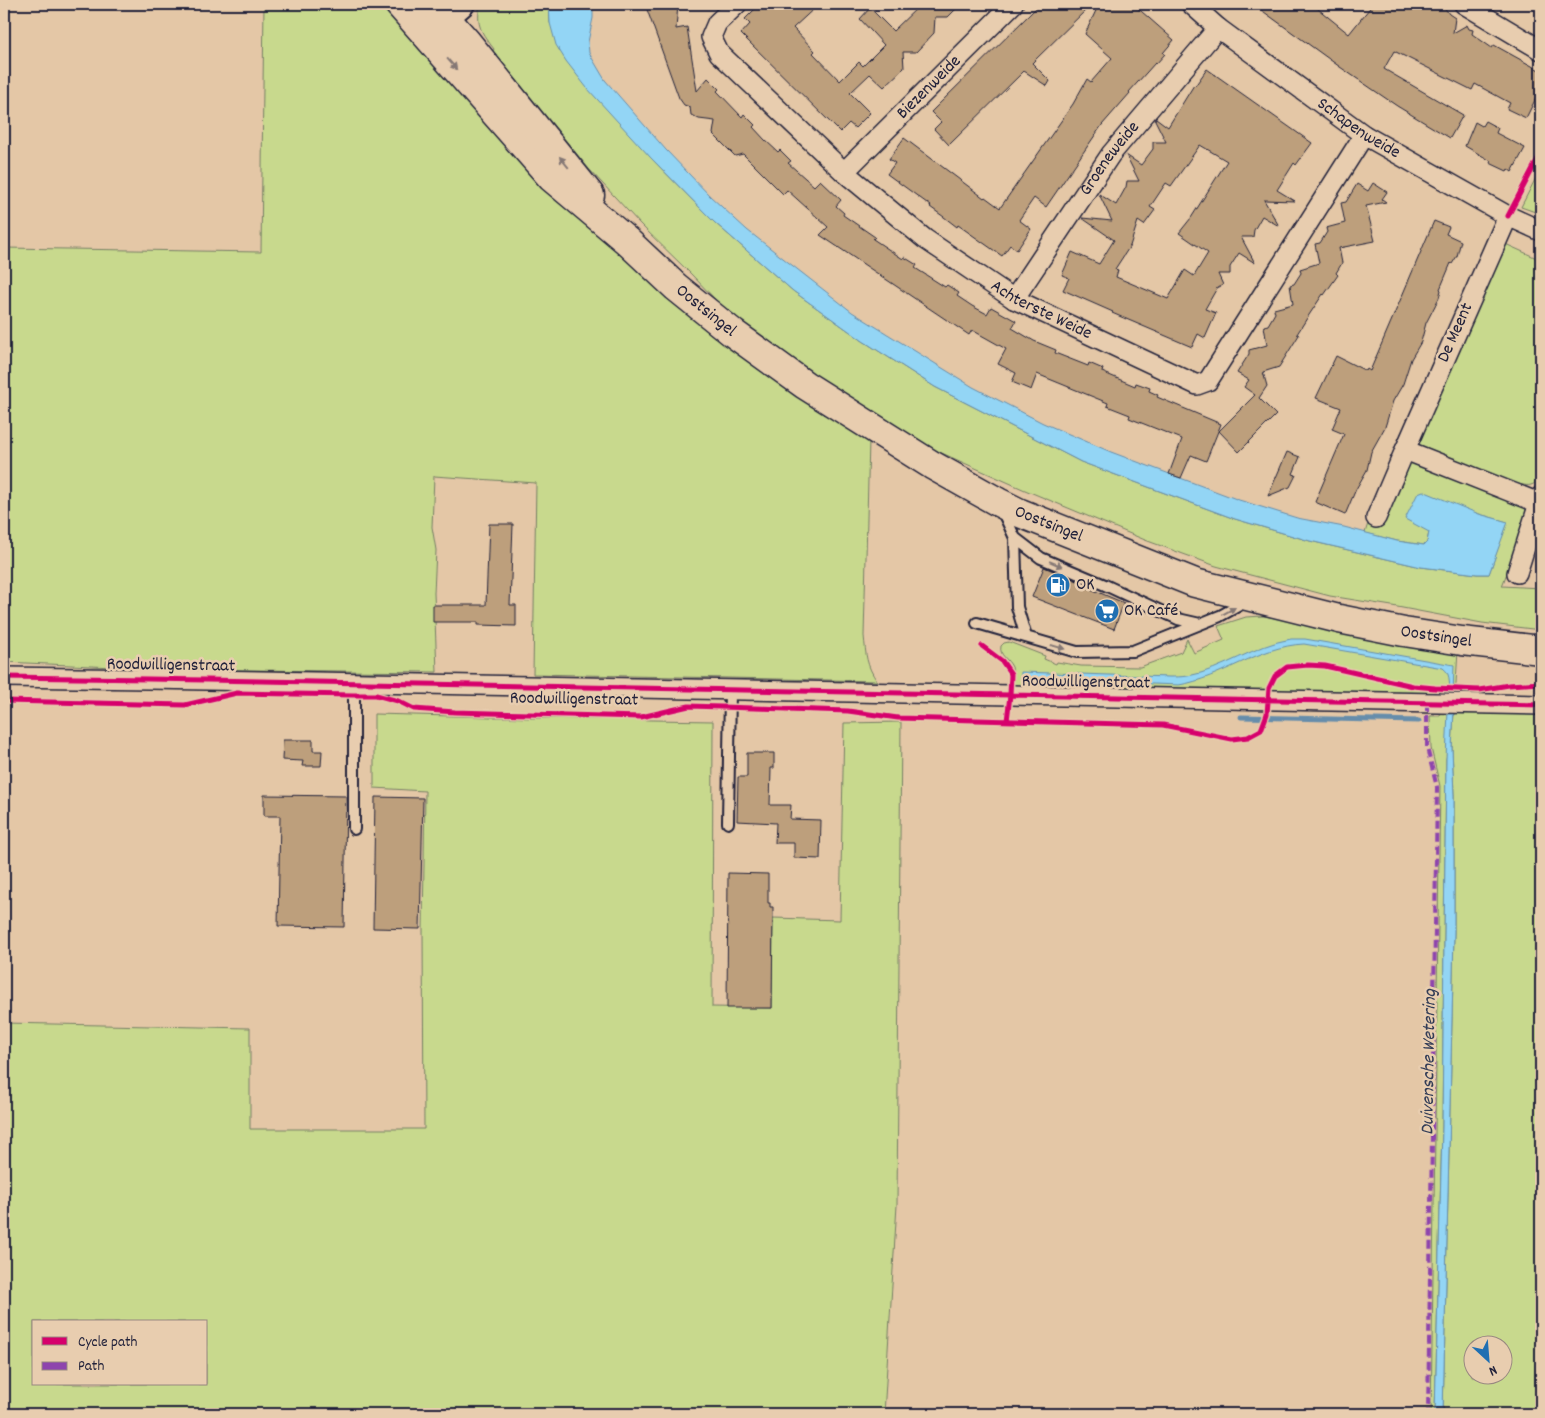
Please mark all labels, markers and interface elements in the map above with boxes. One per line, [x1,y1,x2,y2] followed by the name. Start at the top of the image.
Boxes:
[891,50,967,125] street label: Biezenweide
[447,58,458,71] one-way arrow
[1311,92,1405,165] street label: Schapenweide
[1074,116,1146,201] street label: Groeneweide
[558,156,570,168] one-way arrow
[985,274,1096,346] street label: Achterste Weide
[670,279,742,344] street label: Oostsingel
[1432,299,1480,367] street label: De Meent
[1010,499,1087,550] street label: Oostsingel
[1049,561,1063,569] one-way arrow
[1045,572,1071,598] fuel station icon: OK
[1076,573,1095,598] place label: OK
[1094,598,1120,624] supermarket icon: OK Café
[1124,599,1178,624] place label: OK Café
[1221,607,1236,615] one-way arrow
[1399,619,1474,655] street label: Oostsingel
[1050,643,1065,651] one-way arrow
[107,652,236,680] street label: Roodwilligenstraat
[1022,669,1151,697] street label: Roodwilligenstraat
[510,686,639,714] street label: Roodwilligenstraat
[1415,988,1445,1135] water label: Duivensche Wetering
[32,1320,208,1386] legend
[78,1332,138,1354] text: Cycle path
[1462,1336,1512,1386] north arrow
[78,1356,104,1378] text: Path
[1485,1359,1500,1380] text: N

